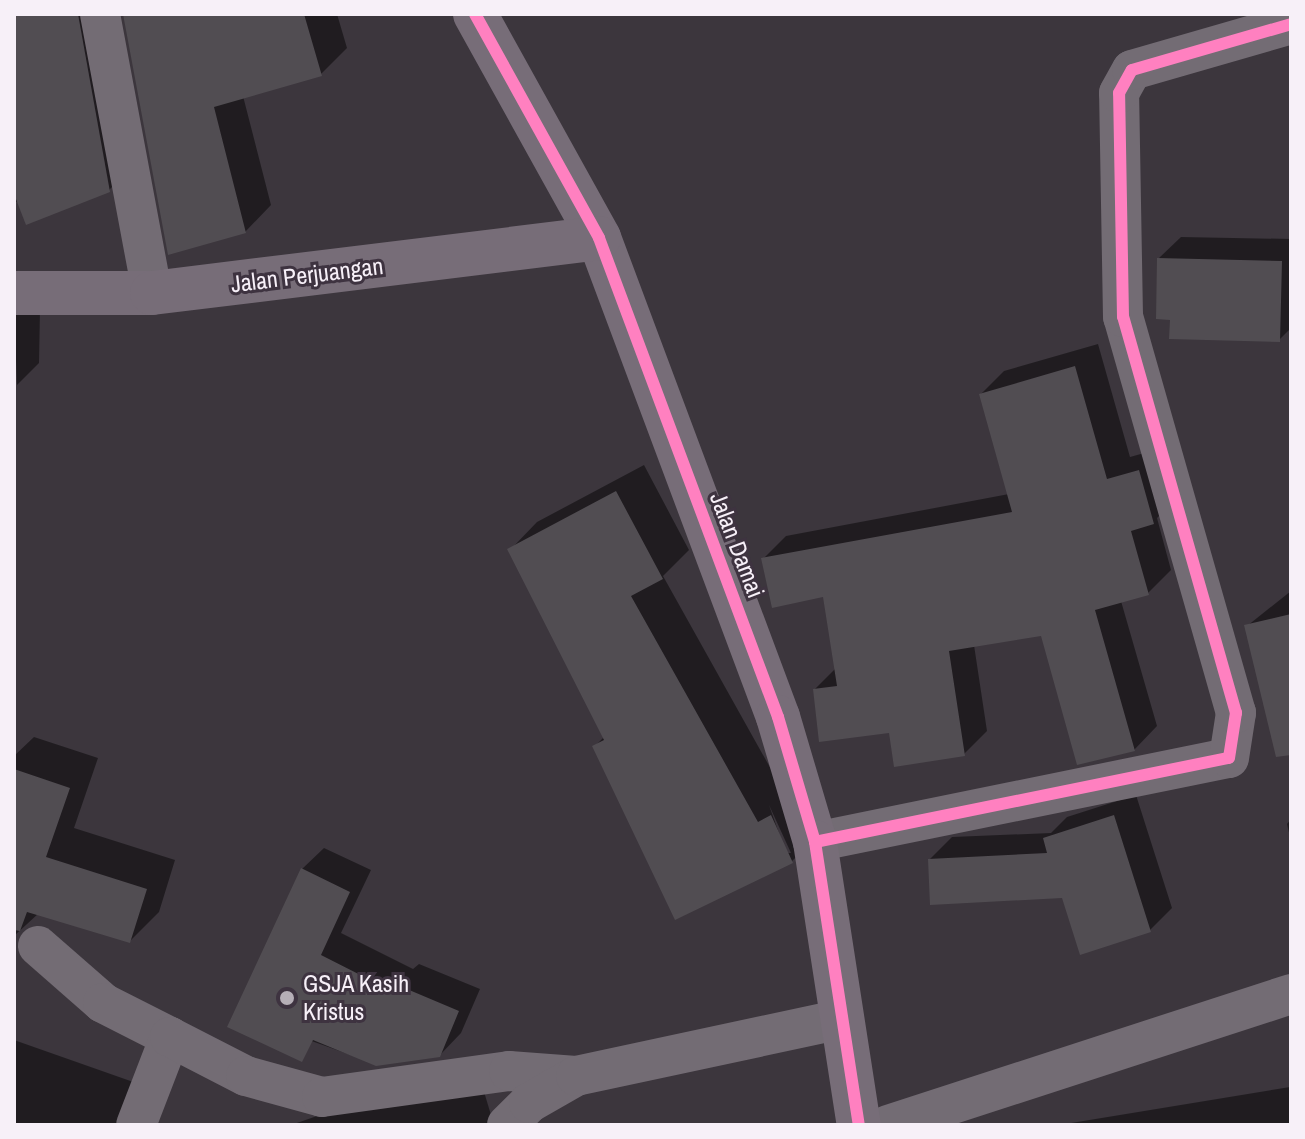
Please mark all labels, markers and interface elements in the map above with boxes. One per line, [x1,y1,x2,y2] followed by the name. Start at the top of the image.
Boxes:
[229,251,385,299] street label: Jalan Perjuangan
[704,488,770,602] street label: Jalan Damai
[303,970,410,1026] place label: GSJA Kasih Kristus
[278,989,296,1007] marker: GSJA Kasih Kristus

